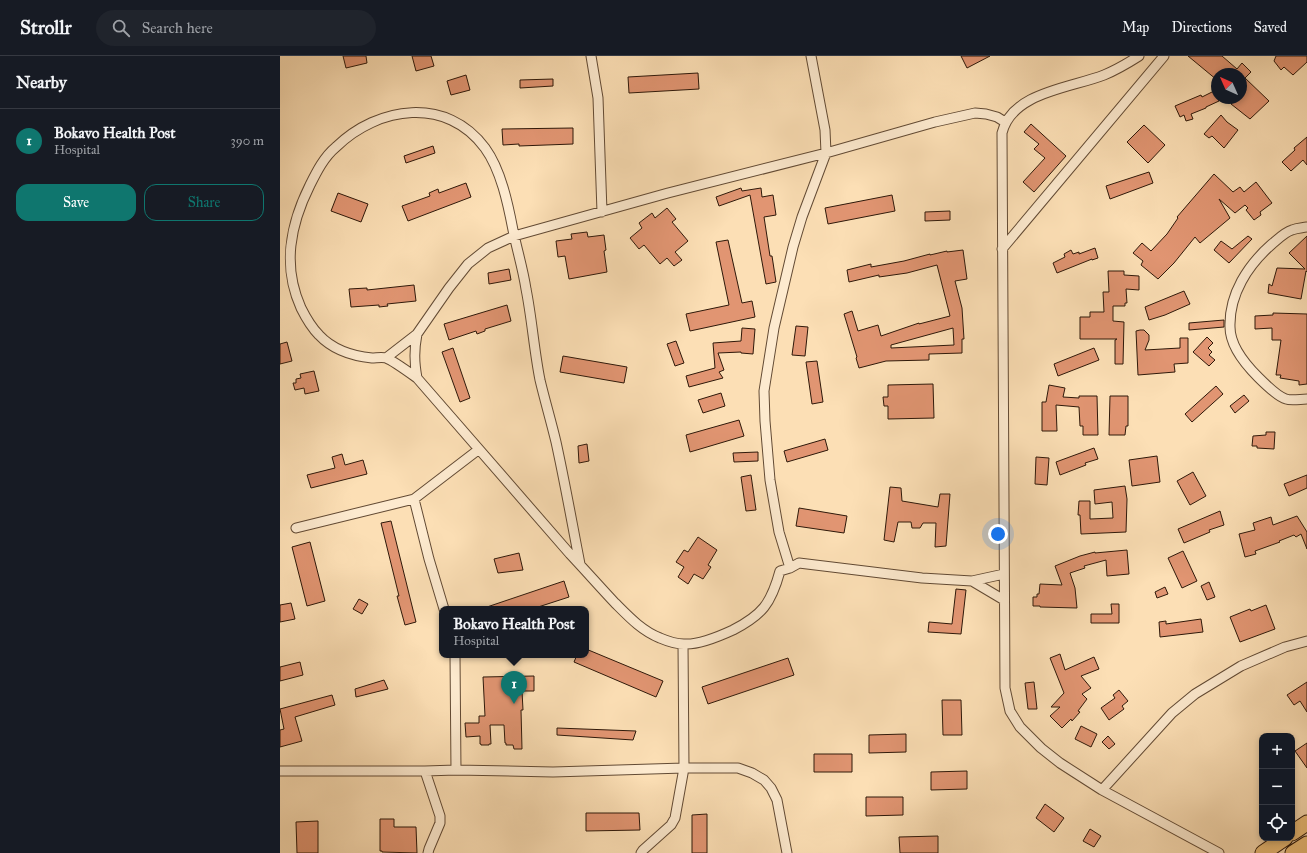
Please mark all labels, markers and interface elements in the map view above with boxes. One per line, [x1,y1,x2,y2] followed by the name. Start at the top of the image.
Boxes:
[96,10,376,46] search box
[20,16,72,39] text: Strollr
[110,17,132,39] icon: search
[142,19,213,37] text: Search here
[1122,19,1149,36] text: Map
[1171,19,1232,36] text: Directions
[1254,19,1287,36] text: Saved
[1211,68,1247,104] north arrow
[16,72,67,93] text: Nearby
[54,124,176,142] text: Bokavo Health Post
[26,133,32,149] text: 1
[231,133,264,149] text: 390 m
[54,142,100,158] text: Hospital
[16,184,136,221] button: Save
[144,184,264,221] button: Share
[988,524,1008,544] your location
[439,606,589,658] popup
[453,615,575,633] text: Bokavo Health Post
[453,633,499,649] text: Hospital
[501,671,527,704] pin: 1
[1259,733,1295,841] map controls
[1259,733,1295,769] button: +
[1259,769,1295,805] button: −
[1259,805,1295,841] button: locate

